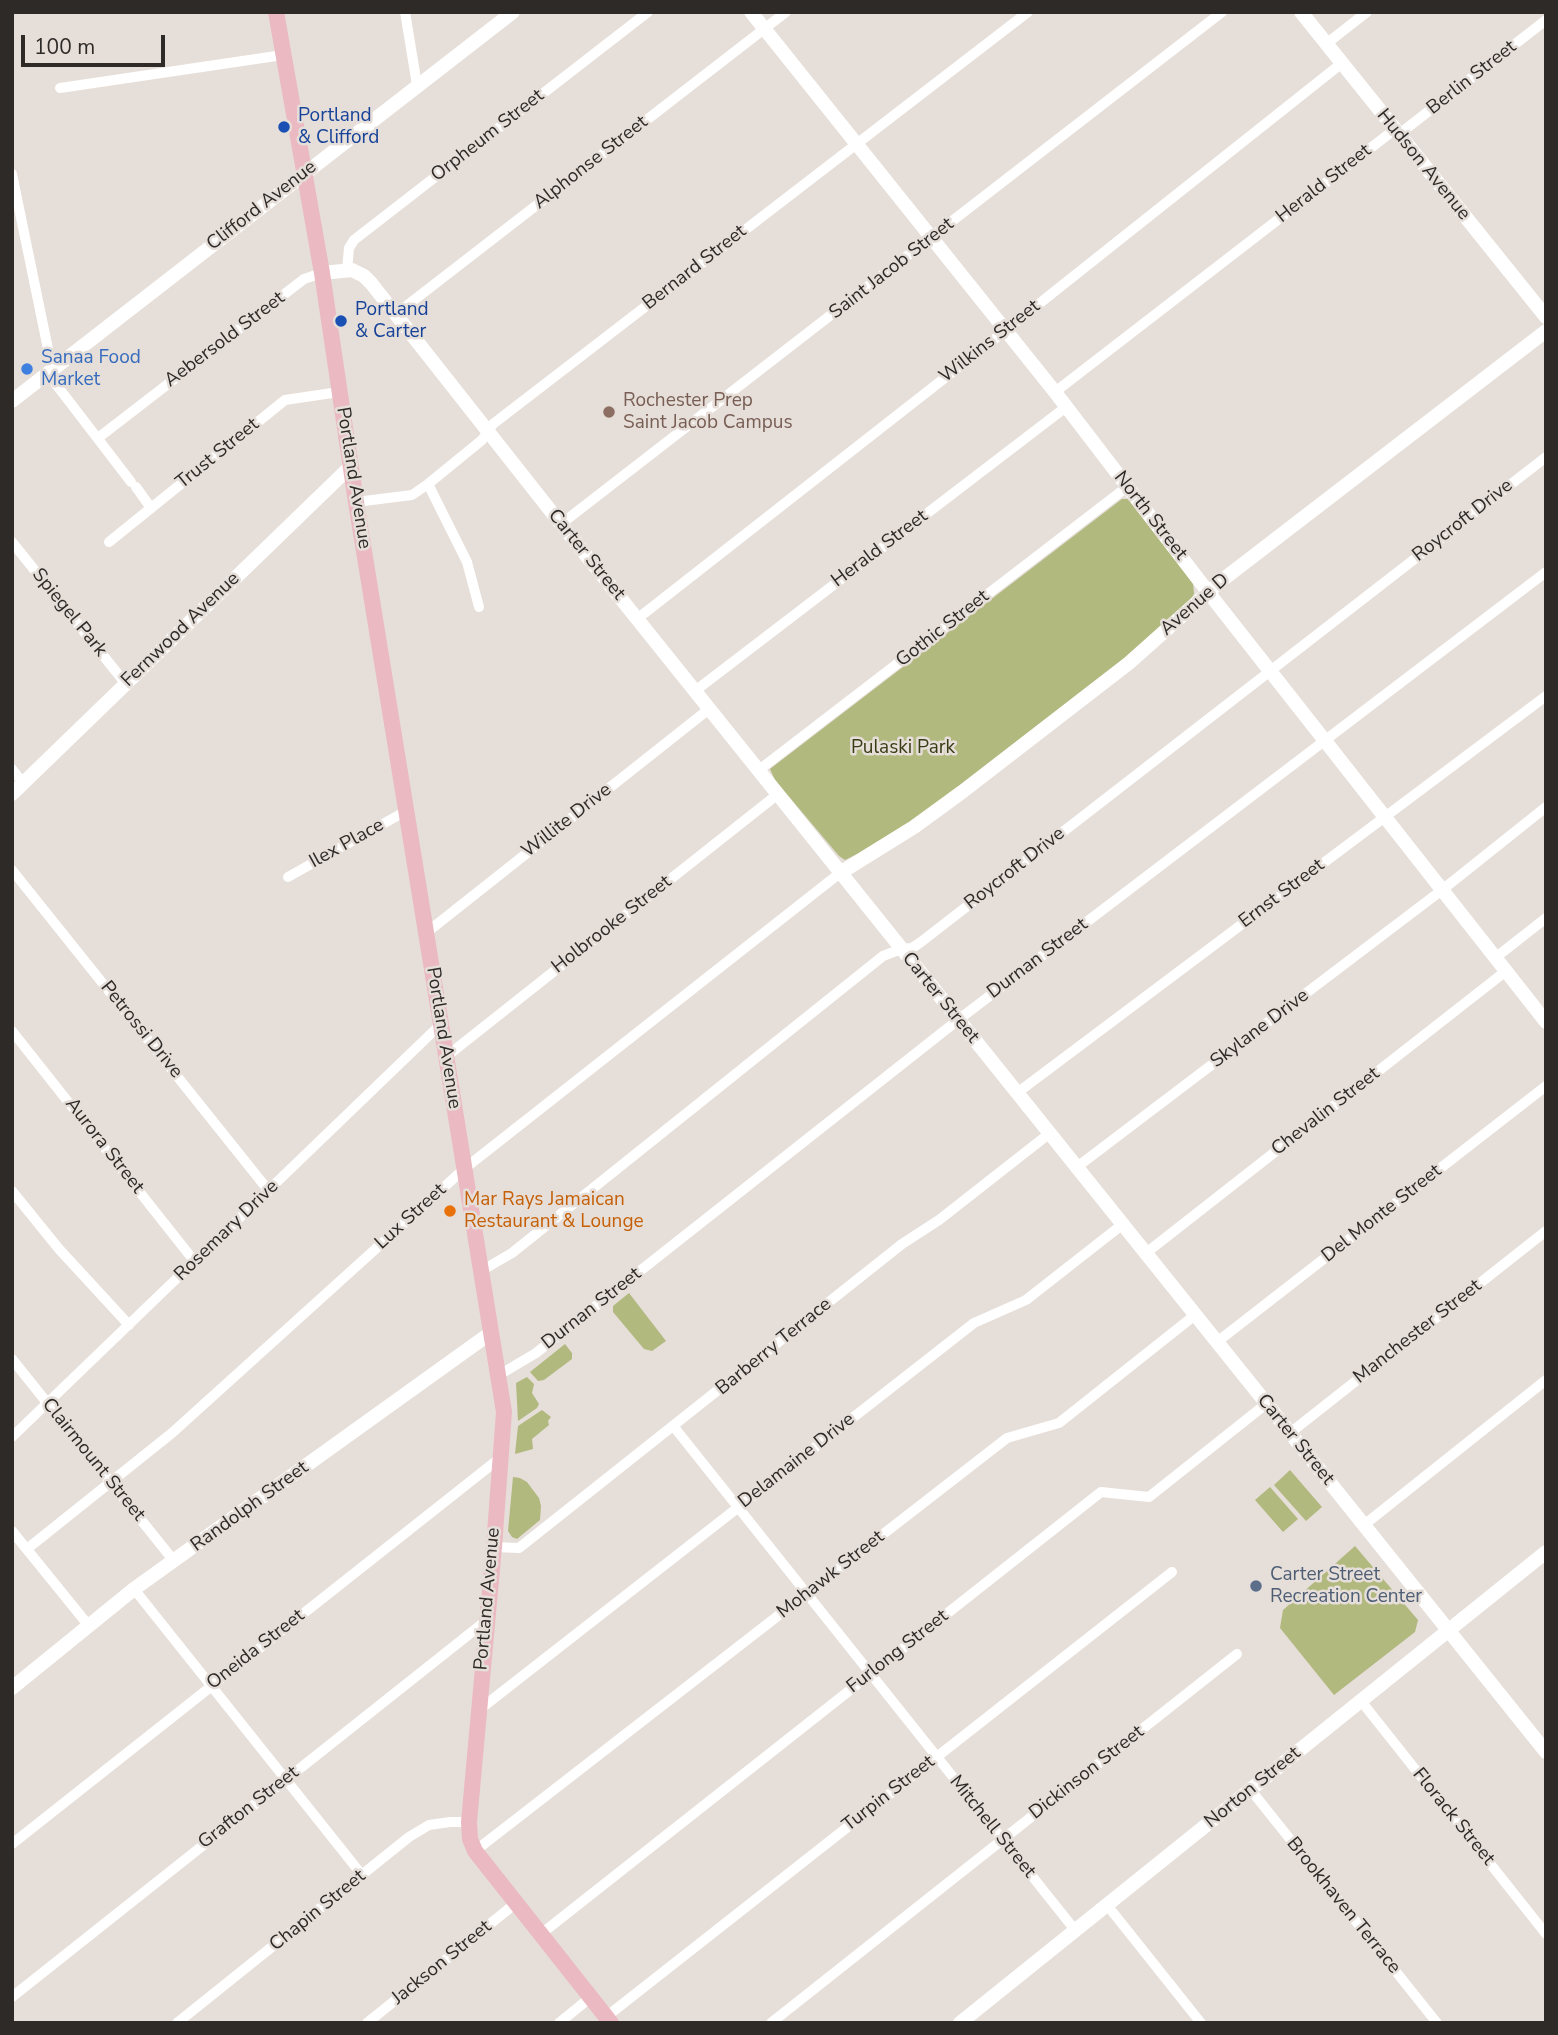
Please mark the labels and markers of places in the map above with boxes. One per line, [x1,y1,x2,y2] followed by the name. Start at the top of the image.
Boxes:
[298,105,379,149] place label: Portland & Clifford
[276,119,292,135] marker: Portland & Clifford
[355,299,429,343] place label: Portland & Carter
[333,313,349,329] marker: Portland & Carter
[41,347,141,391] place label: Sanaa Food Market
[19,361,35,377] marker: Sanaa Food Market
[623,390,793,434] place label: Rochester Prep Saint Jacob Campus
[601,404,617,420] marker: Rochester Prep Saint Jacob Campus
[464,1189,644,1233] place label: Mar Rays Jamaican Restaurant & Lounge
[442,1203,458,1219] marker: Mar Rays Jamaican Restaurant & Lounge
[1270,1564,1422,1608] place label: Carter Street Recreation Center
[1248,1578,1264,1594] marker: Carter Street Recreation Center

